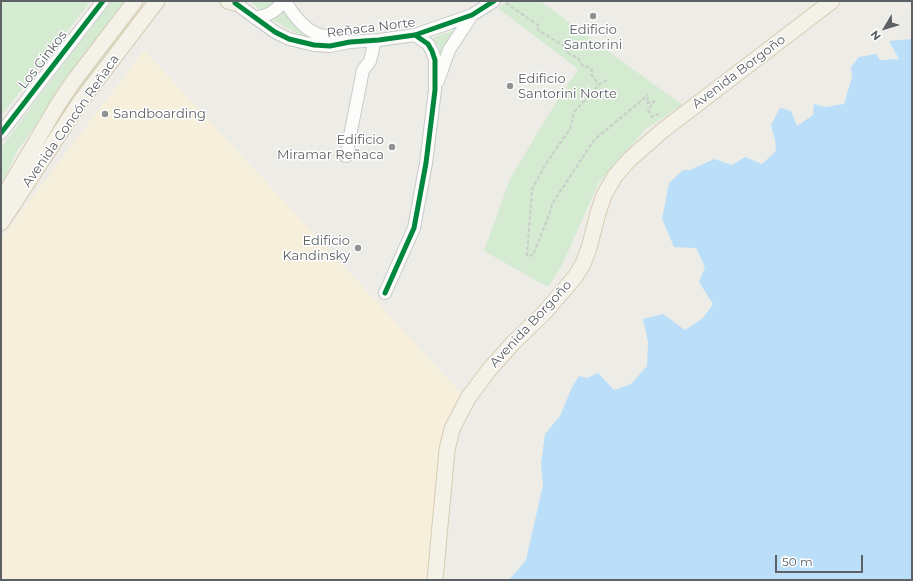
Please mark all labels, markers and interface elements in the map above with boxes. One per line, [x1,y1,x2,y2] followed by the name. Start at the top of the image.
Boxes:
[865,8,905,48] north arrow
[588,11,598,21] marker: Edificio Santorini
[326,15,416,41] street label: Reñaca Norte
[564,22,622,53] place label: Edificio Santorini
[15,28,71,92] street label: Los Ginkos
[867,28,884,43] text: N
[689,32,789,112] street label: Avenida Borgoño
[19,52,123,190] street label: Avenida Concón Reñaca
[518,71,617,102] place label: Edificio Santorini Norte
[505,81,515,91] marker: Edificio Santorini Norte
[113,106,206,122] place label: Sandboarding
[100,109,110,119] marker: Sandboarding
[277,132,384,163] place label: Edificio Miramar Reñaca
[387,142,397,152] marker: Edificio Miramar Reñaca
[283,233,350,264] place label: Edificio Kandinsky
[353,243,363,253] marker: Edificio Kandinsky
[487,277,575,371] street label: Avenida Borgoño
[777,547,865,573] scale bar
[782,554,813,569] text: 50 m

